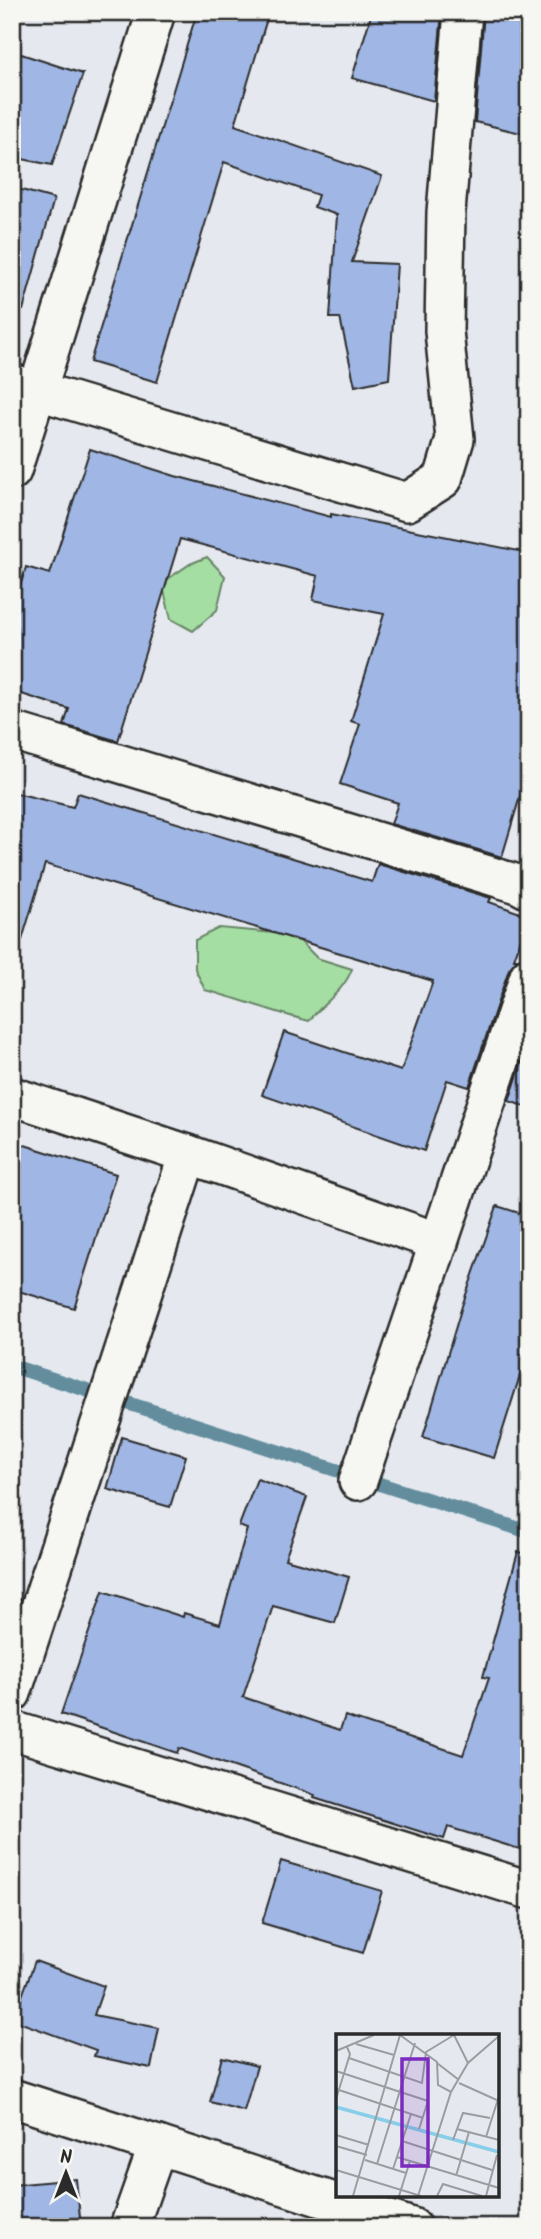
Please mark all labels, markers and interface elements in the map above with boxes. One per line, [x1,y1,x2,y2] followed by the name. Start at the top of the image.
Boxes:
[336,2034,499,2197] inset map
[32,2138,102,2208] north arrow
[60,2143,72,2173] text: N

